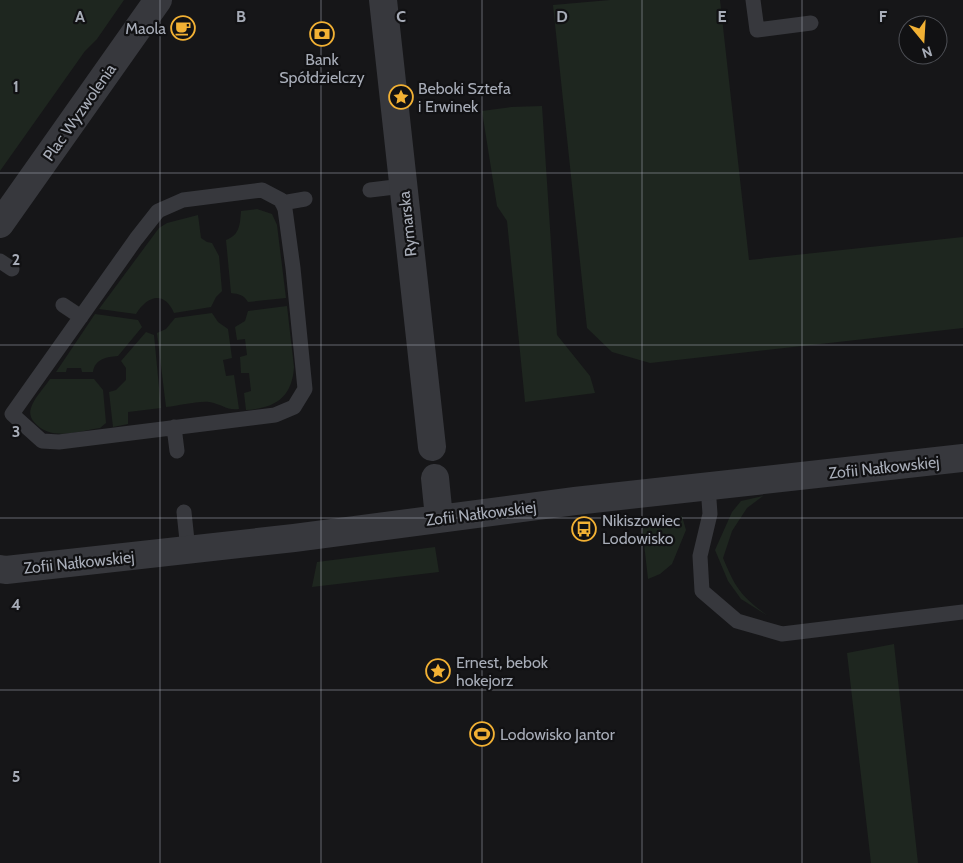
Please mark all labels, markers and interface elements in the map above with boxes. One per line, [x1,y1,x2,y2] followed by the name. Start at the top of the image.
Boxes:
[75,7,85,26] text: A
[236,7,246,26] text: B
[396,7,406,26] text: C
[556,7,568,26] text: D
[717,7,727,26] text: E
[879,7,888,26] text: F
[170,15,196,41] cafe icon: Maola
[898,15,948,65] north arrow
[125,19,166,38] place label: Maola
[309,21,335,47] bank icon: Bank Spółdzielczy
[920,42,935,62] text: N
[279,50,365,87] place label: Bank Spółdzielczy
[39,60,120,165] street label: Plac Wyzwolenia
[13,77,19,96] text: 1
[418,79,511,116] place label: Beboki Sztefa i Erwinek
[388,84,414,110] place icon: Beboki Sztefa i Erwinek
[395,190,420,258] street label: Rymarska
[12,250,20,269] text: 2
[12,422,20,441] text: 3
[828,452,940,483] street label: Zofii Nałkowskiej
[425,497,537,530] street label: Zofii Nałkowskiej
[602,511,680,548] place label: Nikiszowiec Lodowisko
[571,516,597,542] bus stop icon: Nikiszowiec Lodowisko
[23,547,135,578] street label: Zofii Nałkowskiej
[11,595,21,614] text: 4
[456,653,549,690] place label: Ernest, bebok hokejorz
[425,658,451,684] place icon: Ernest, bebok hokejorz
[469,721,495,747] sports icon: Lodowisko Jantor
[500,725,616,744] place label: Lodowisko Jantor
[12,767,20,786] text: 5

